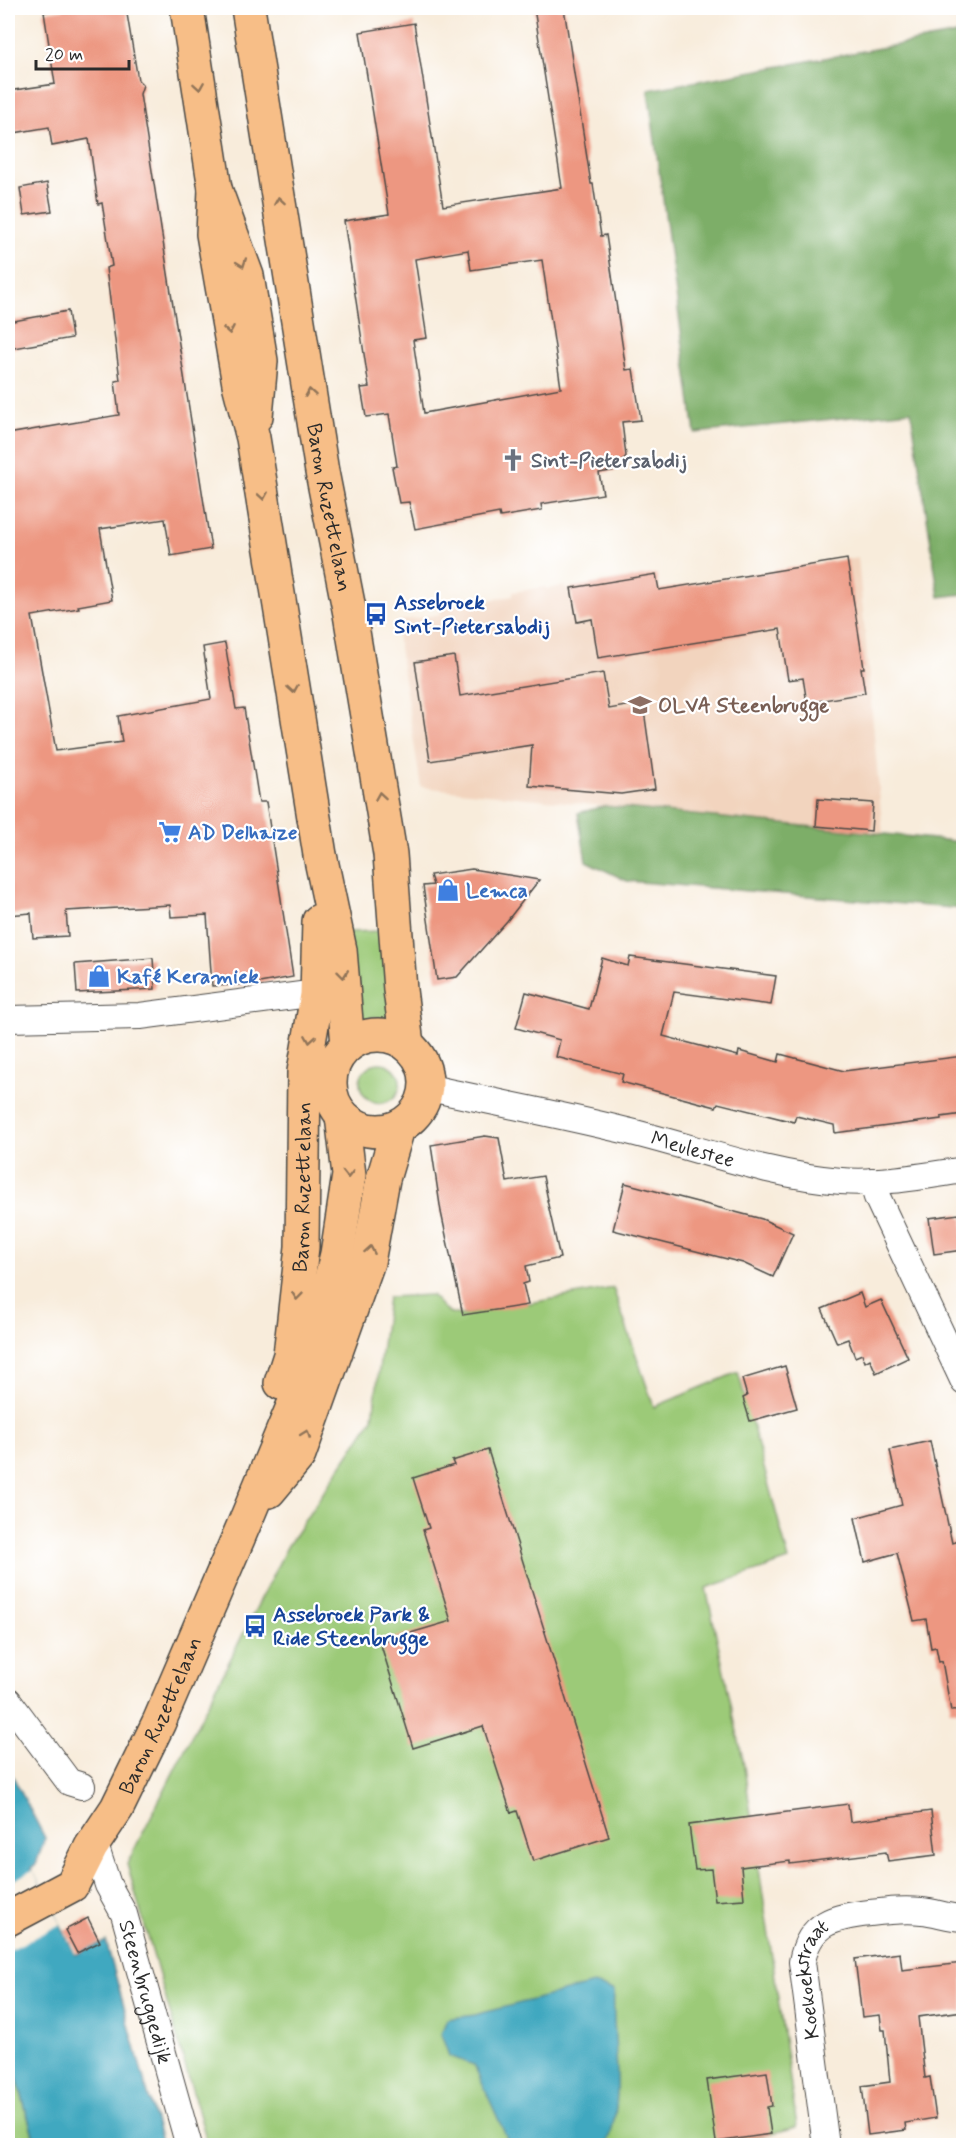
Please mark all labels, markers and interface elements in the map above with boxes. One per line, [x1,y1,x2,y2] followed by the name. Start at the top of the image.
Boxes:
[36,33,129,71] scale bar
[45,43,83,67] text: 20 m
[192,81,204,91] one-way arrow
[273,196,286,206] one-way arrow
[235,257,248,268] one-way arrow
[222,324,235,334] one-way arrow
[304,388,316,398] one-way arrow
[299,421,358,594] street label: Baron Ruzettelaan
[500,447,526,473] church icon: Sint-Pietersabdij
[531,447,687,475] place label: Sint-Pietersabdij
[256,491,268,501] one-way arrow
[394,589,550,641] place label: Assebroek Sint-Pietersabdij
[363,601,389,627] bus stop icon: Assebroek Sint-Pietersabdij
[287,684,299,693] one-way arrow
[627,692,653,718] school or university icon: OLVA Steenbrugge
[658,692,829,722] place label: OLVA Steenbrugge
[374,791,387,801] one-way arrow
[157,819,183,845] supermarket icon: AD Delhaize
[188,819,297,847] place label: AD Delhaize
[435,877,461,903] shop icon: Lemca
[466,877,528,905] place label: Lemca
[86,963,112,989] shop icon: Kafé Keramiek
[117,963,259,991] place label: Kafé Keramiek
[336,969,348,979] one-way arrow
[304,1033,317,1043] one-way arrow
[286,1102,319,1274] street label: Baron Ruzettelaan
[648,1125,737,1175] street label: Meulestee
[342,1170,354,1179] one-way arrow
[363,1245,376,1255] one-way arrow
[291,1291,304,1300] one-way arrow
[299,1429,312,1440] one-way arrow
[273,1601,430,1655] place label: Assebroek Park & Ride Steenbrugge
[242,1613,268,1639] bus stop icon: Assebroek Park & Ride Steenbrugge
[113,1633,209,1799] street label: Baron Ruzettelaan
[788,1913,834,2041] street label: Koekoekstraat
[111,1917,178,2067] street label: Steenbruggedijk

